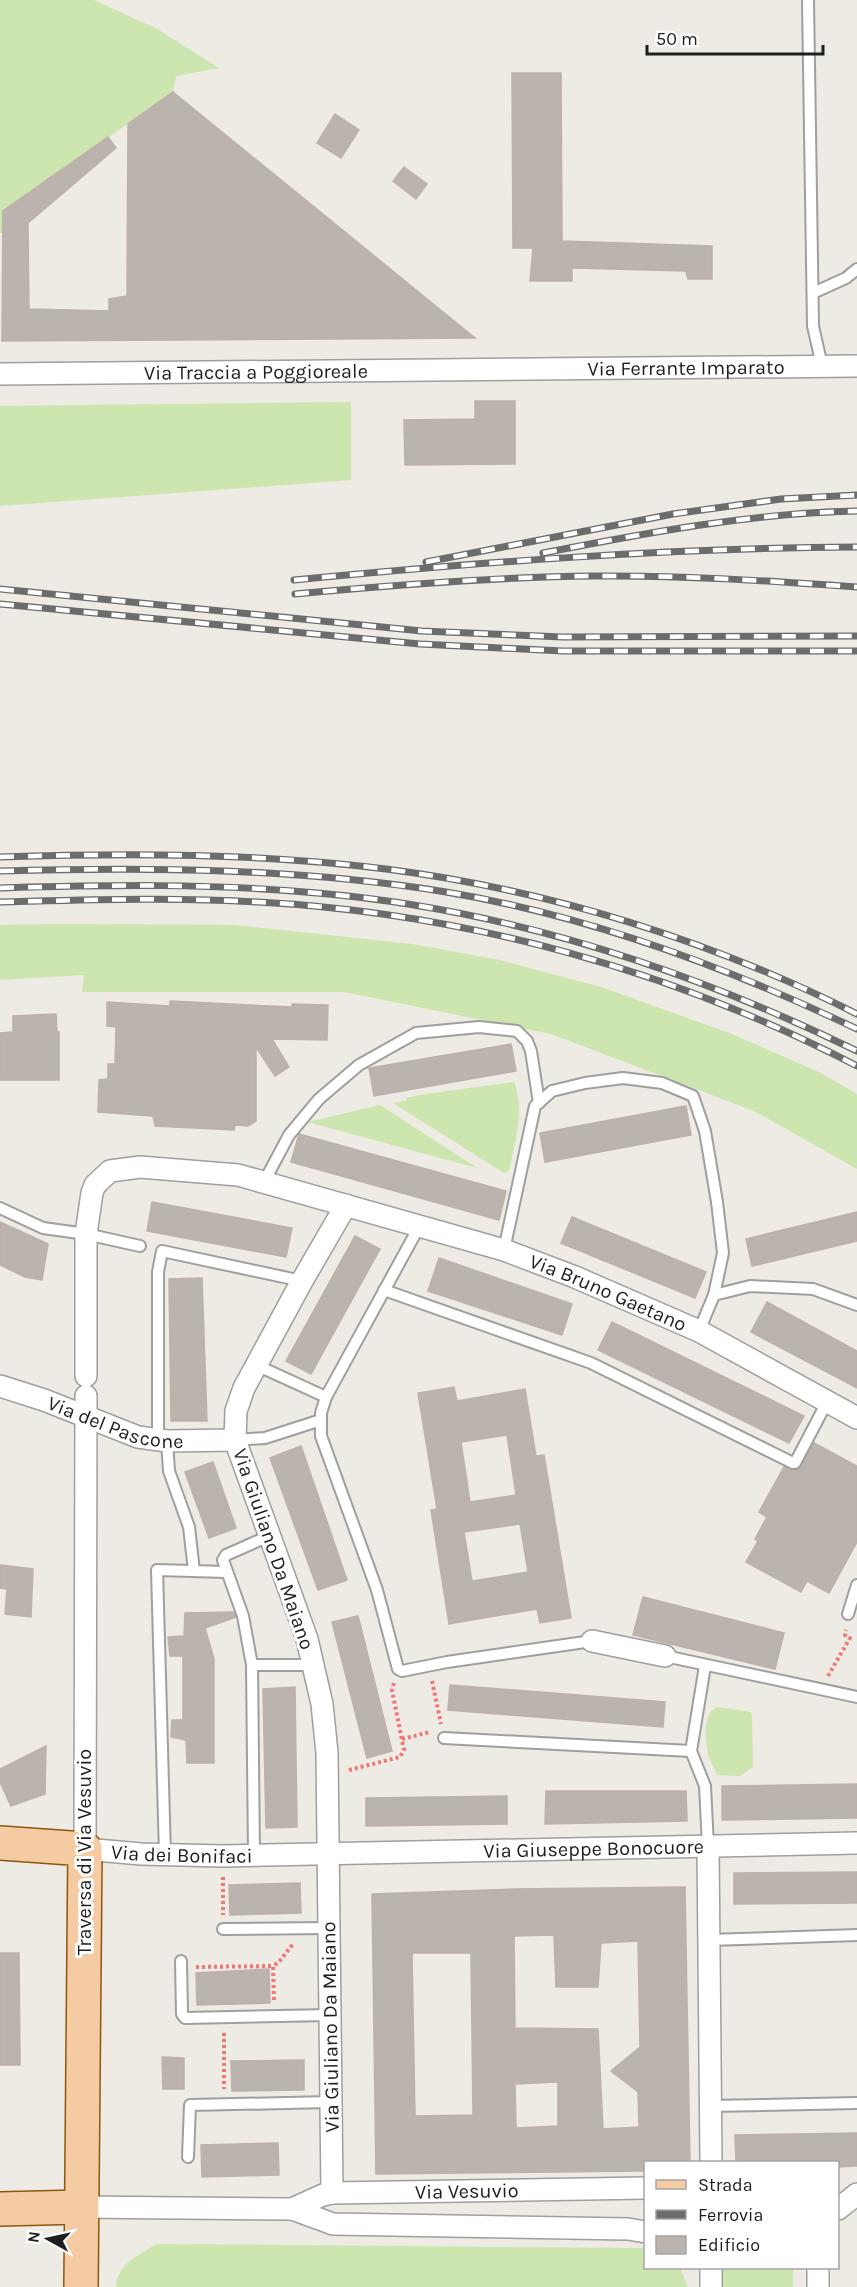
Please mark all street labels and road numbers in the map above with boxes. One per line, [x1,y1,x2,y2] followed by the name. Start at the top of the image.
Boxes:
[587,356,785,381] street label: Via Ferrante Imparato
[144,360,368,385] street label: Via Traccia a Poggioreale
[526,1250,690,1336] street label: Via Bruno Gaetano
[44,1392,184,1453] street label: Via del Pascone
[228,1446,319,1653] street label: Via Giuliano Da Maiano
[73,1749,96,1955] street label: Traversa di Via Vesuvio
[483,1835,704,1863] street label: Via Giuseppe Bonocuore
[110,1840,253,1868] street label: Via dei Bonifaci
[317,1921,344,2133] street label: Via Giuliano Da Maiano
[415,2179,519,2204] street label: Via Vesuvio

